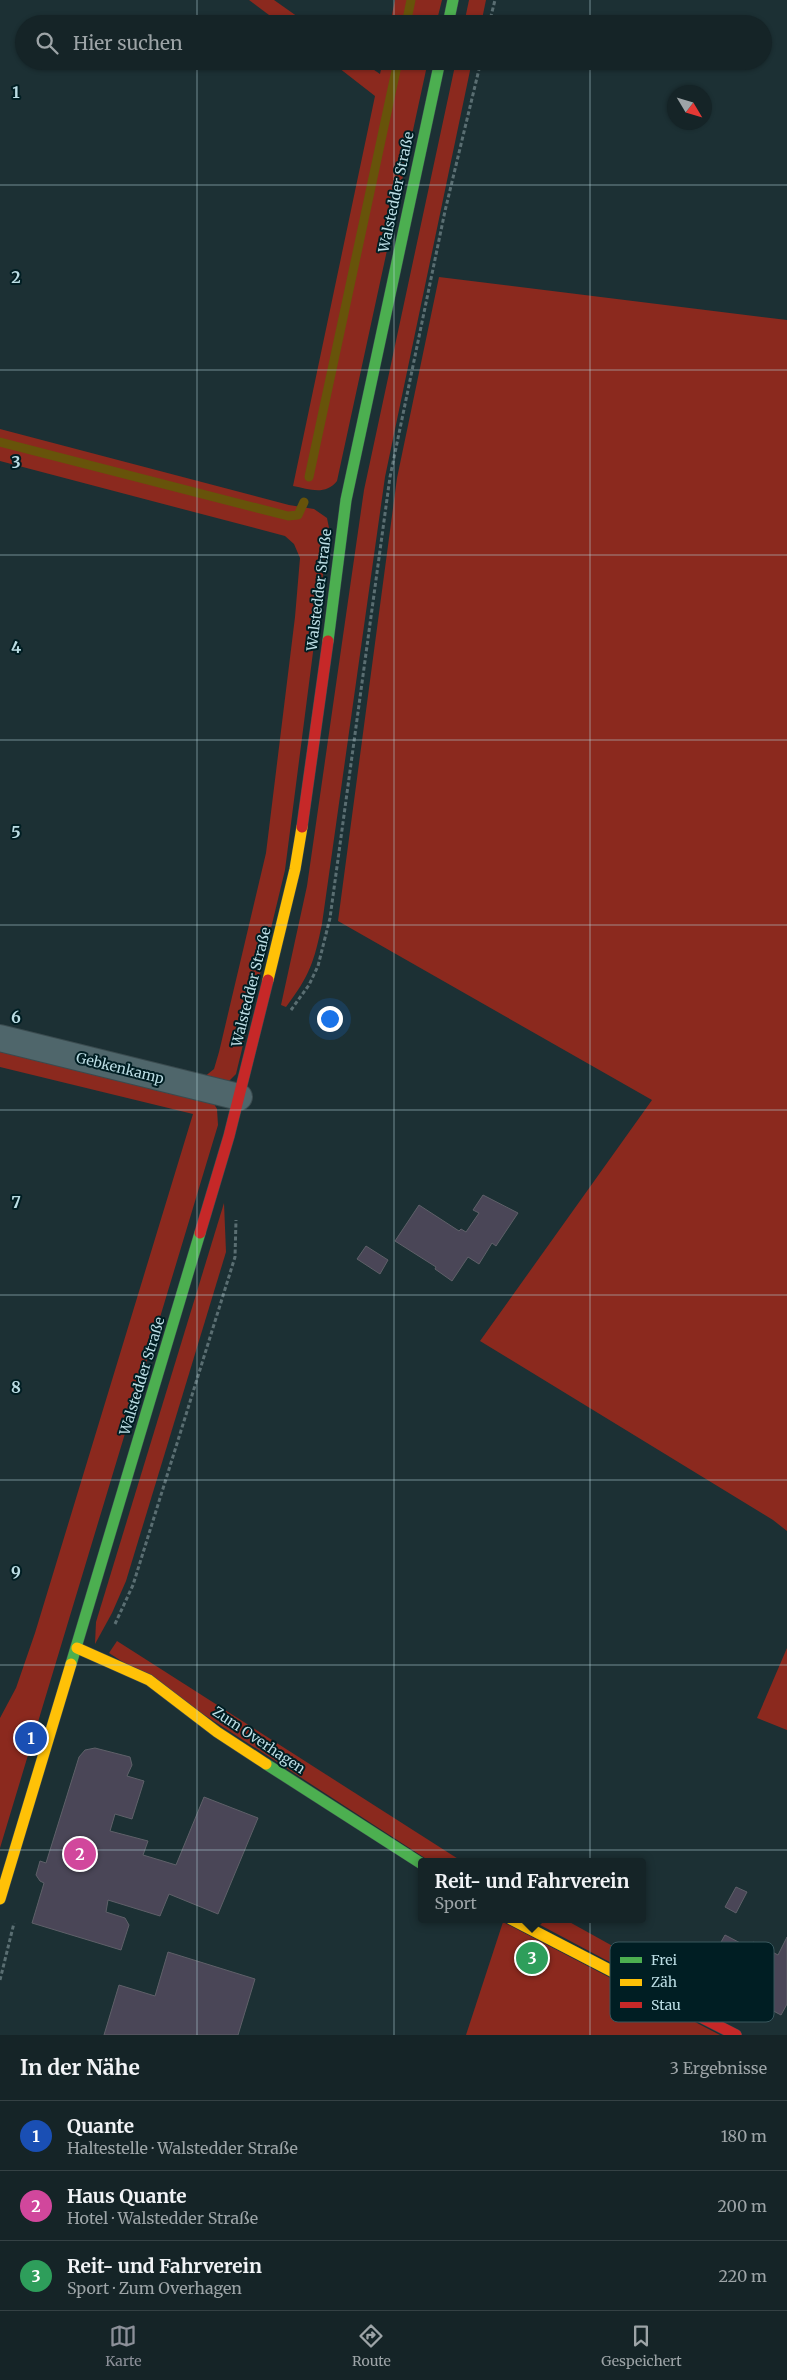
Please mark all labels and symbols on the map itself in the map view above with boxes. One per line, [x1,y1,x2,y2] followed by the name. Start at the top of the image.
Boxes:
[12,82,20,102] text: 1
[667,85,712,130] north arrow
[374,130,418,255] street label: Walstedder Straße
[11,267,21,287] text: 2
[11,452,21,472] text: 3
[302,528,335,653] street label: Walstedder Straße
[11,637,21,657] text: 4
[11,822,21,842] text: 5
[227,925,275,1050] street label: Walstedder Straße
[317,1006,343,1032] your location
[11,1007,21,1027] text: 6
[74,1048,166,1088] street label: Gebkenkamp
[11,1192,21,1212] text: 7
[115,1315,169,1438] street label: Walstedder Straße
[11,1377,21,1397] text: 8
[11,1562,21,1582] text: 9
[209,1702,309,1778] street label: Zum Overhagen
[15,1719,47,1757] pin: 1
[64,1835,96,1873] pin: 2
[516,1939,548,1977] pin: 3
[610,1942,774,2022] legend
[651,1951,677,1969] text: Frei
[651,1973,677,1991] text: Zäh
[651,1996,681,2014] text: Stau

